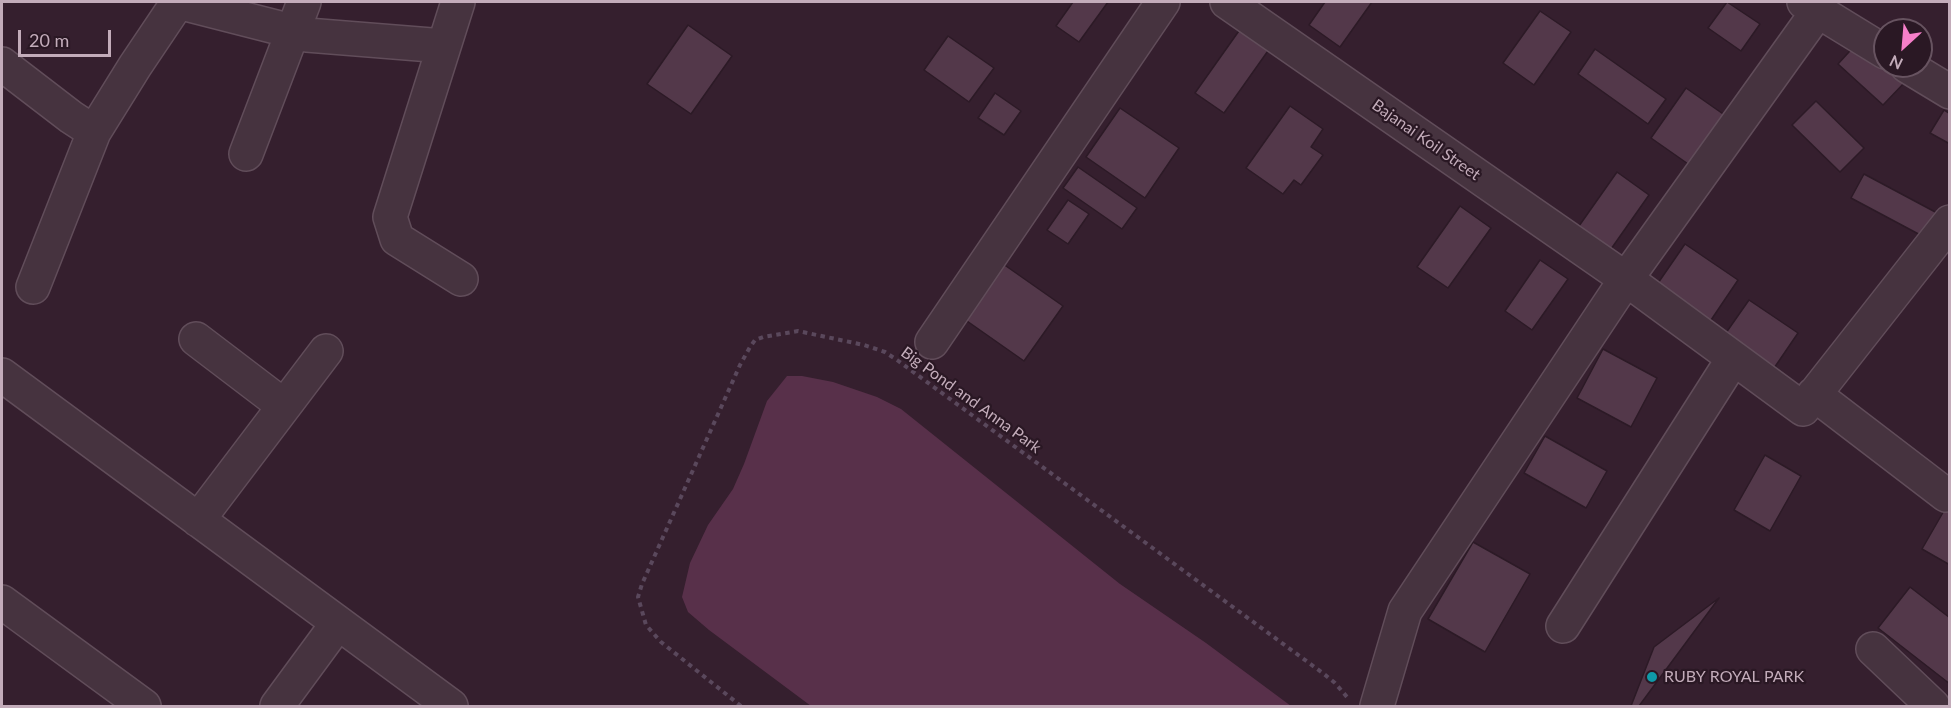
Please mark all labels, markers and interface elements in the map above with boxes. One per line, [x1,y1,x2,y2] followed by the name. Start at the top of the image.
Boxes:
[21,18,114,56] scale bar
[1873,18,1933,78] north arrow
[29,29,69,51] text: 20 m
[1886,52,1905,74] text: N
[1368,96,1484,184] street label: Bajanai Koil Street
[897,343,1045,457] street label: Big Pond and Anna Park
[1664,667,1804,687] place label: RUBY ROYAL PARK
[1645,670,1659,684] marker: RUBY ROYAL PARK

